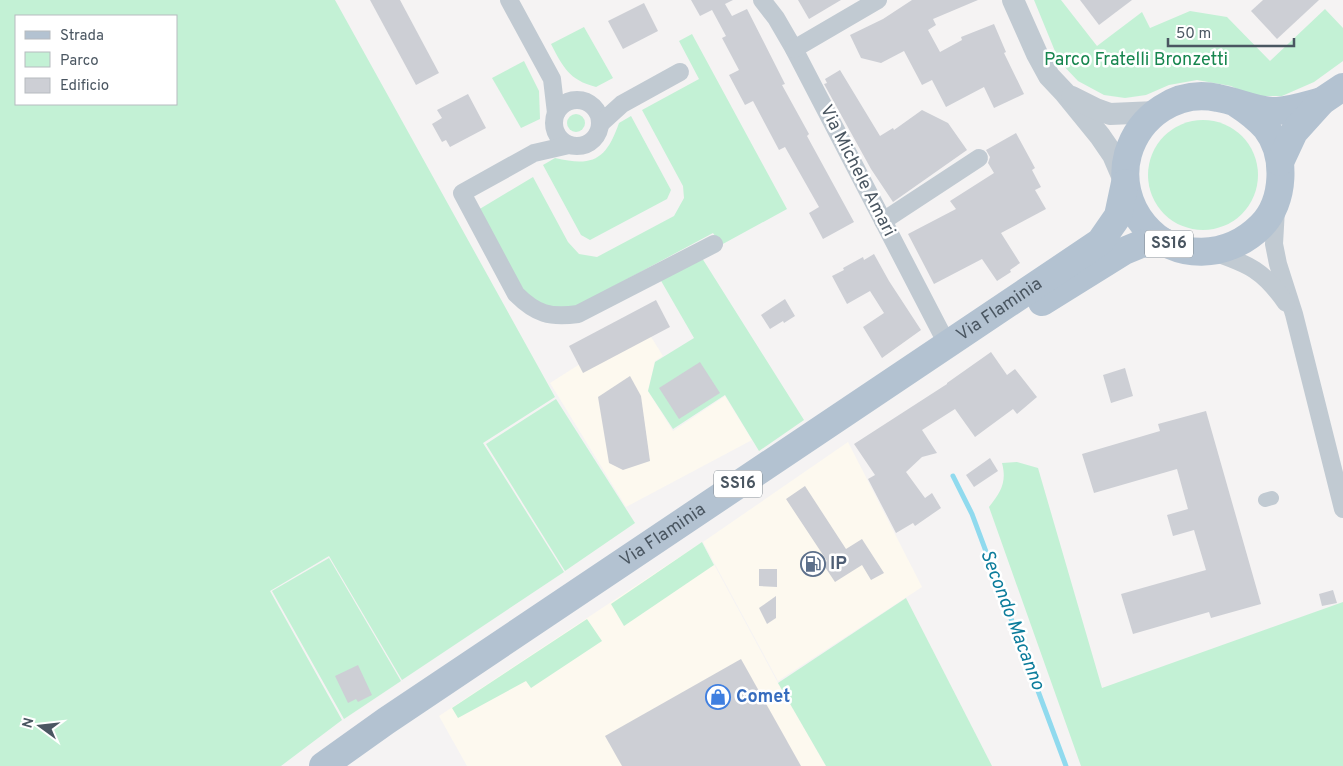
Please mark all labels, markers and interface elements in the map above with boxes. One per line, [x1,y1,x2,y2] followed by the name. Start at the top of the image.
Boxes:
[15,15,178,105] legend
[1168,15,1294,47] scale bar
[1176,25,1211,44] text: 50 m
[60,27,104,46] text: Strada
[1044,49,1228,72] park label: Parco Fratelli Bronzetti
[60,52,99,71] text: Parco
[60,77,109,96] text: Edificio
[814,101,900,241] street label: Via Michele Amari
[1145,230,1193,258] road number: SS16
[952,273,1047,347] street label: Via Flaminia
[714,470,762,498] road number: SS16
[616,498,710,572] street label: Via Flaminia
[974,546,1050,694] water label: Secondo Macanno
[800,551,826,577] fuel station icon: IP
[830,553,847,576] place label: IP
[705,684,731,710] shop icon: Comet
[736,686,790,709] place label: Comet
[15,701,65,751] north arrow
[19,716,38,730] text: N

